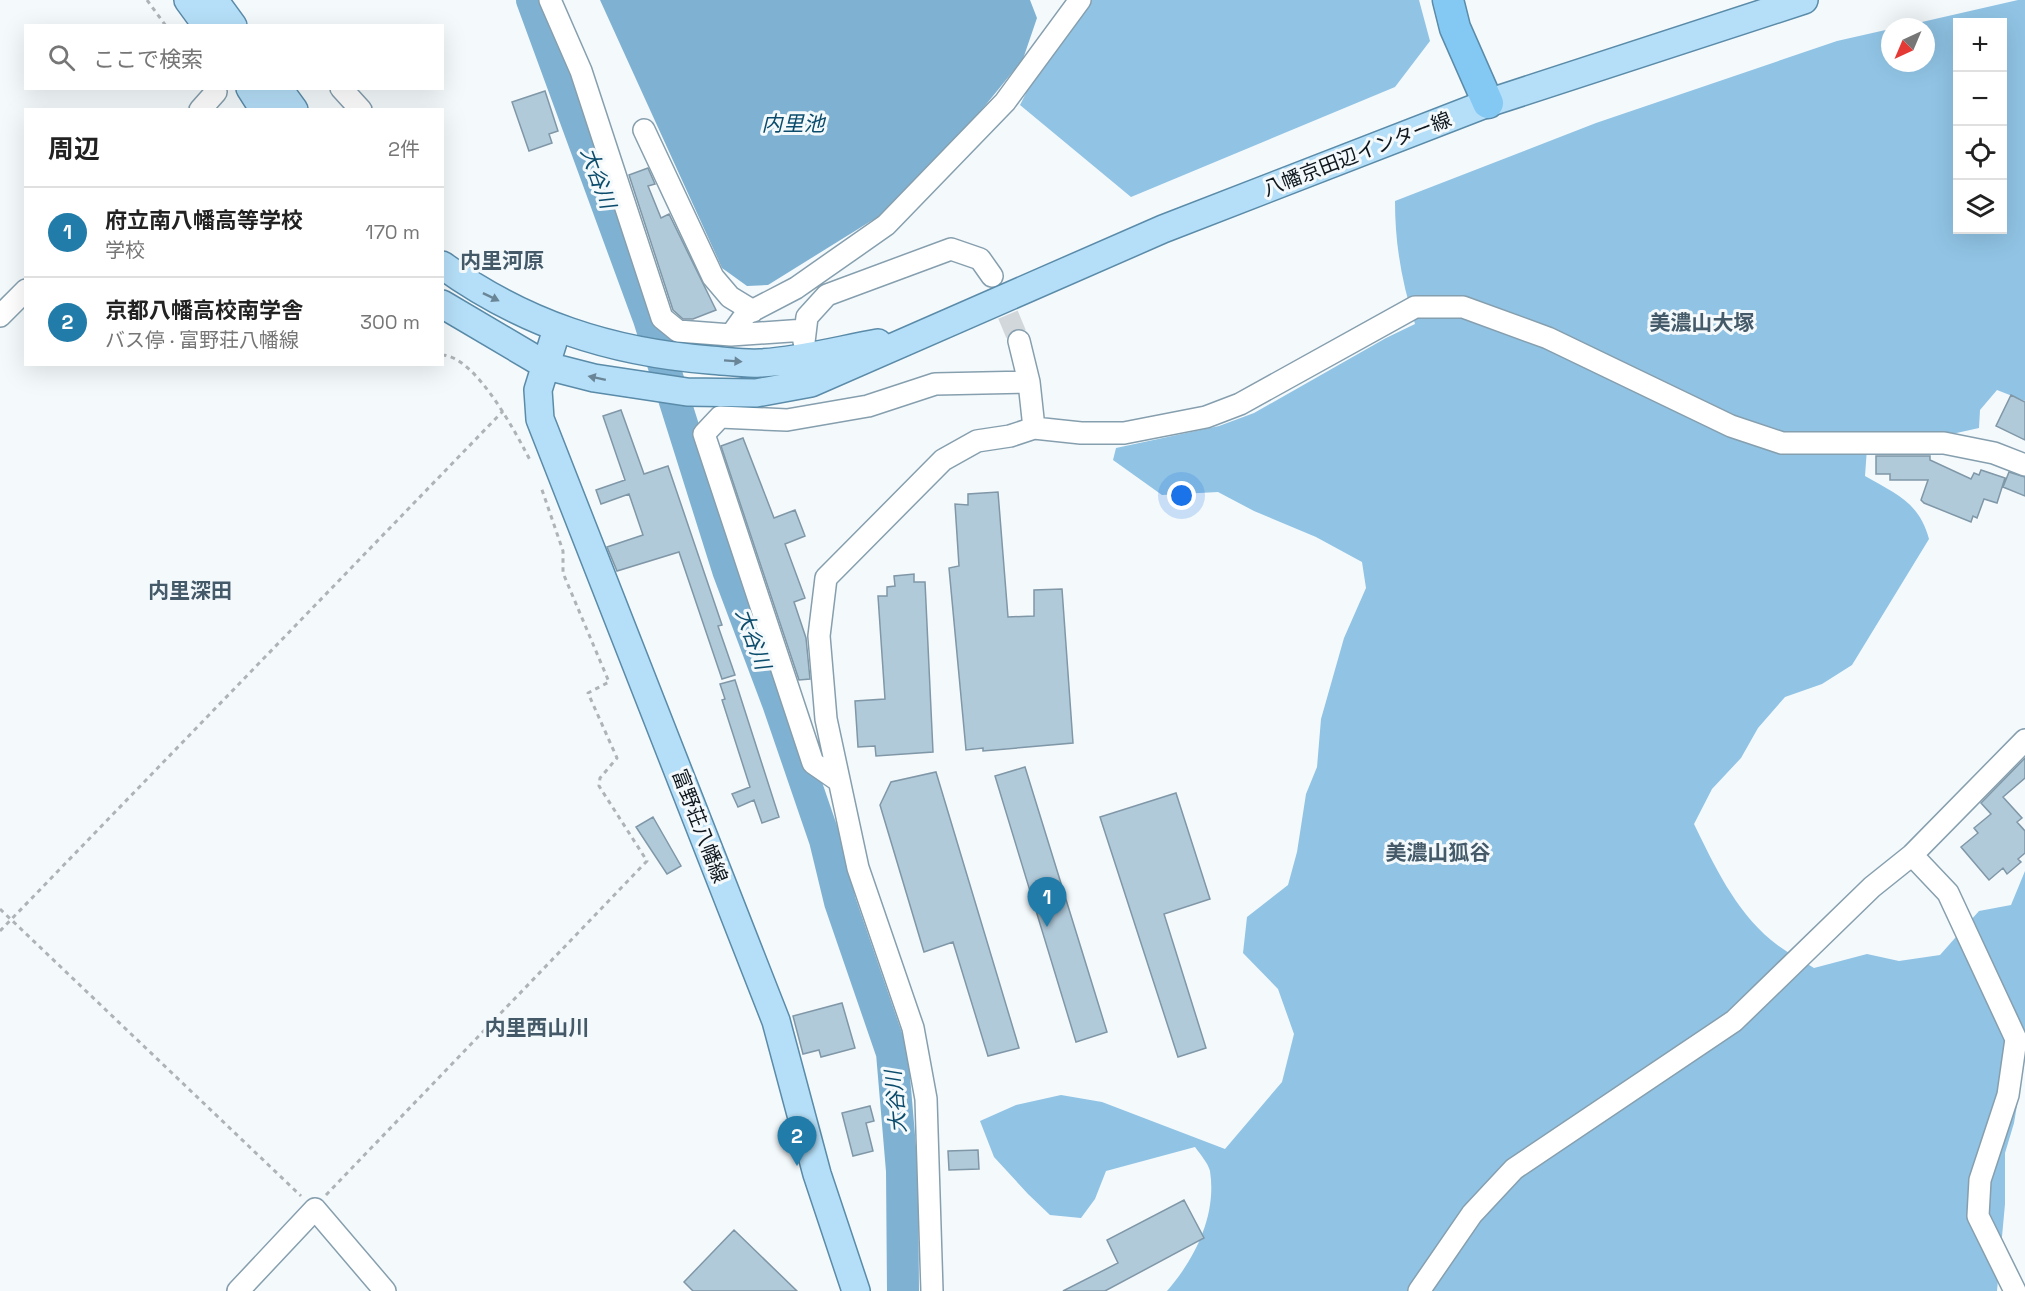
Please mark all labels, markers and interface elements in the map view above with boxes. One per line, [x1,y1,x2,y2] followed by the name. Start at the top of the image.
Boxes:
[1881,18,1935,72] north arrow
[1953,18,2007,234] map controls
[1953,18,2007,72] button: +
[24,24,444,90] search box
[45,41,78,74] icon: search
[93,45,203,73] text: ここで検索
[1953,72,2007,126] button: −
[1259,106,1455,202] street label: 八幡京田辺インター線
[762,110,826,137] water label: 内里池
[1953,126,2007,180] button: locate
[48,132,100,166] text: 周辺
[388,136,420,162] text: 2件
[575,144,623,214] water label: 大谷川
[1953,180,2007,234] button: layers
[105,206,303,234] text: 府立南八幡高等学校
[63,219,72,245] text: 1
[365,219,420,245] text: 170 m
[105,237,145,263] text: 学校
[460,247,544,274] district label: 内里河原
[482,292,500,302] one-way arrow
[105,296,303,324] text: 京都八幡高校南学舎
[62,309,73,335] text: 2
[360,309,420,335] text: 300 m
[1650,309,1755,336] district label: 美濃山大塚
[105,327,299,353] text: バス停 · 富野荘八幡線
[724,356,743,366] one-way arrow
[587,373,606,382] one-way arrow
[1167,481,1196,510] your location
[148,577,232,604] district label: 内里深田
[730,605,778,675] water label: 大谷川
[666,765,734,887] street label: 富野荘八幡線
[1386,839,1491,866] district label: 美濃山狐谷
[1028,878,1066,927] pin: 1
[485,1014,590,1041] district label: 内里西山川
[879,1067,912,1135] water label: 大谷川
[778,1116,816,1166] pin: 2

